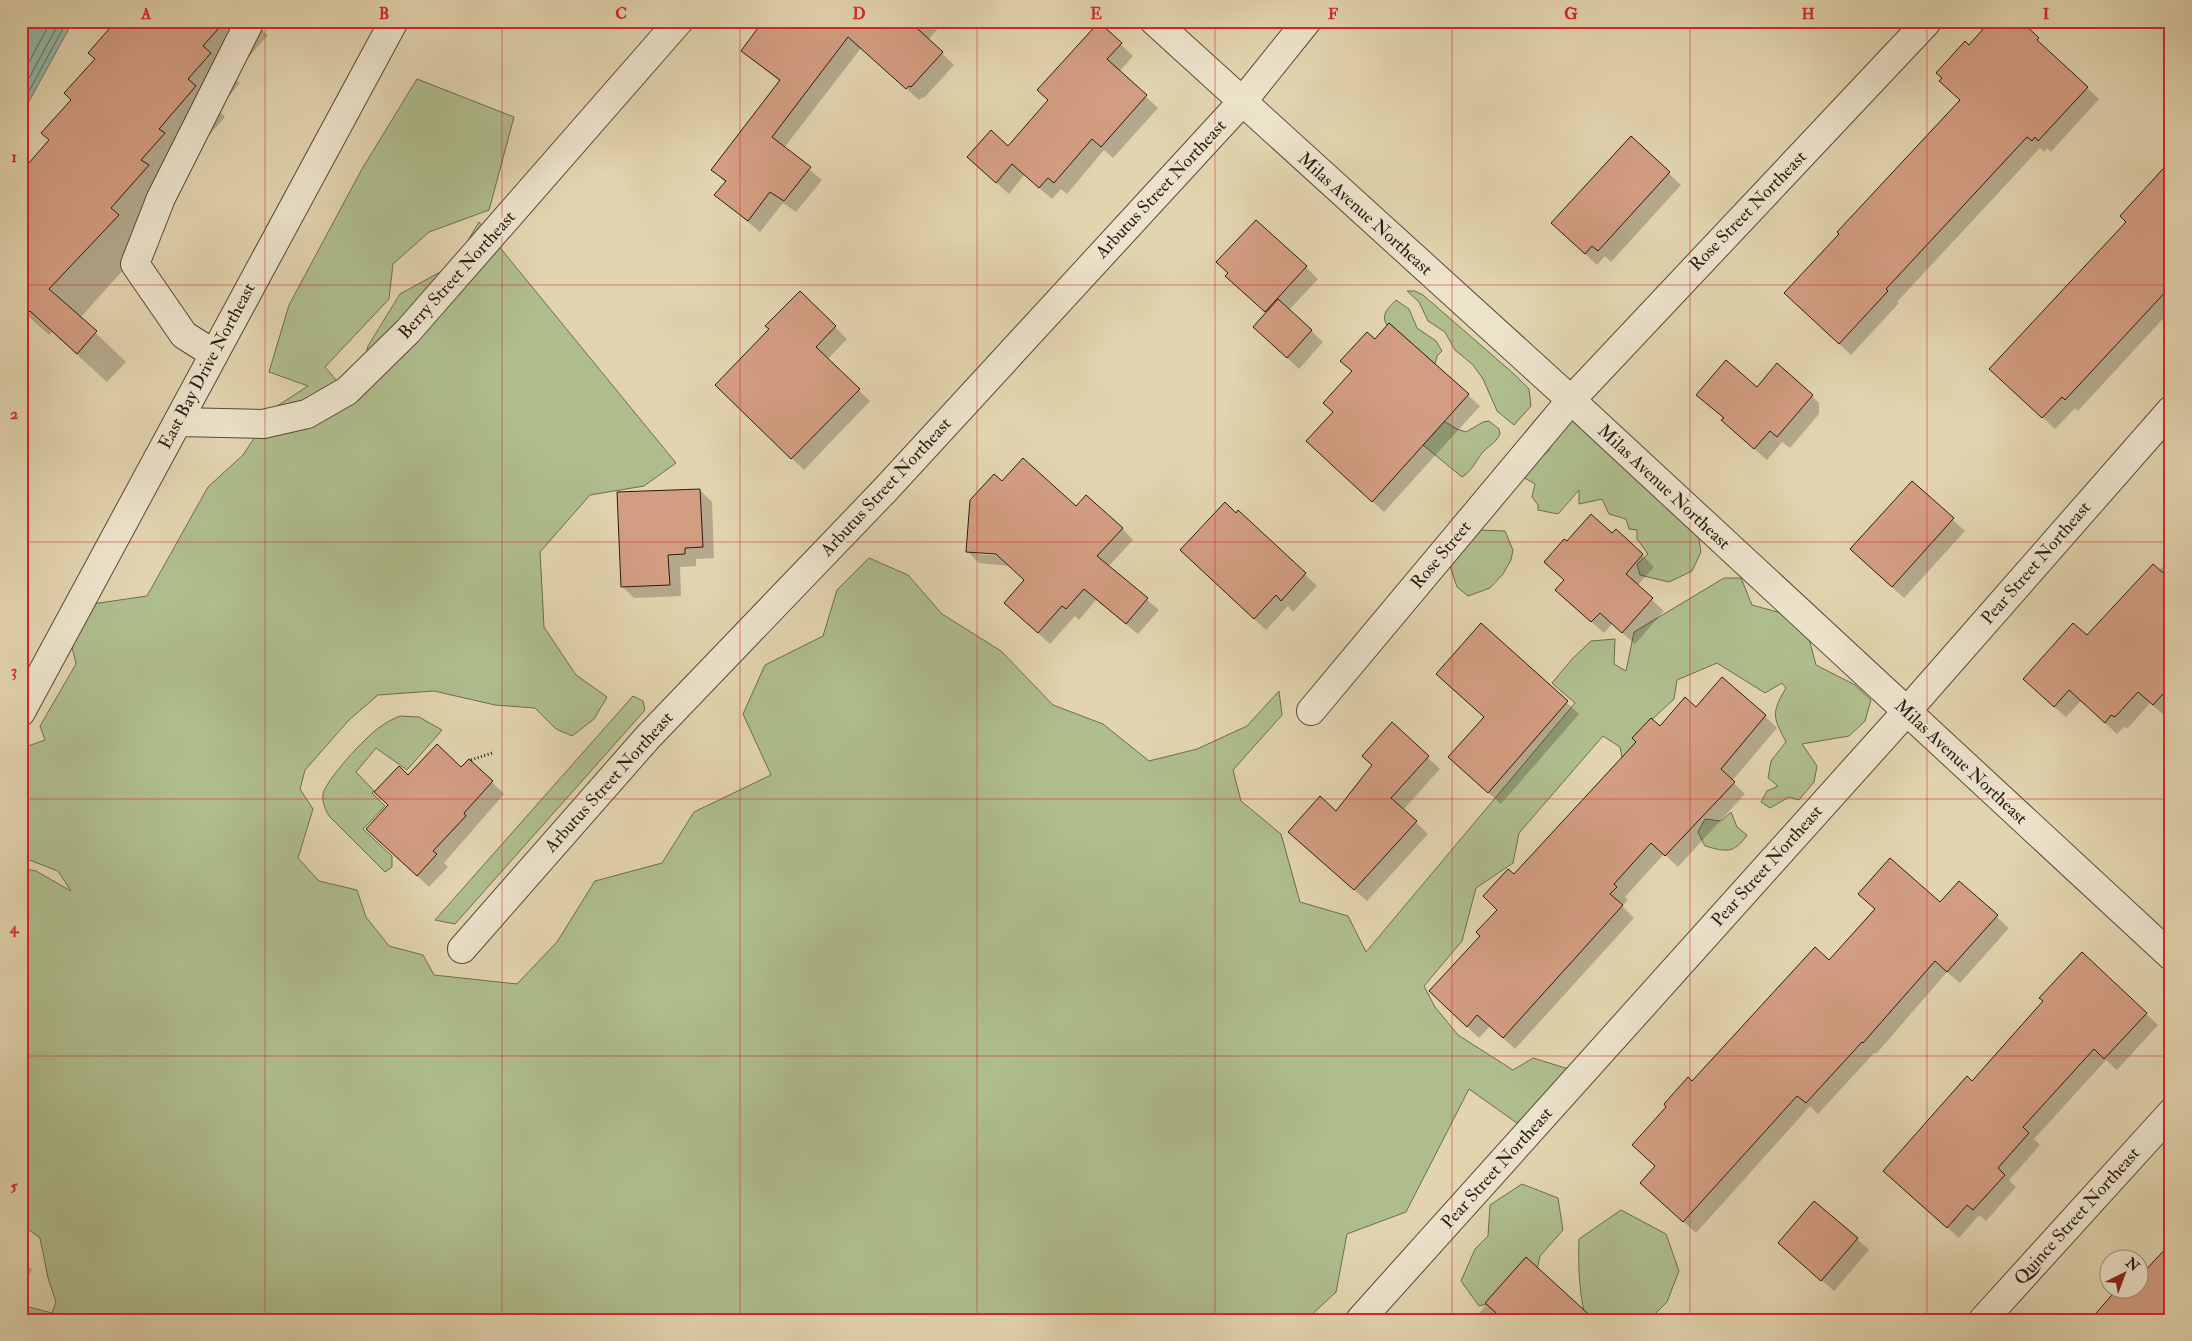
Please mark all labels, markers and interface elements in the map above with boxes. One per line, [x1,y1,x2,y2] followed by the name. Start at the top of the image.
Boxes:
[140,4,152,24] text: A
[379,4,389,24] text: B
[615,4,627,24] text: C
[852,4,866,24] text: D
[1090,4,1102,24] text: E
[1328,4,1338,24] text: F
[1564,4,1578,24] text: G
[1801,4,1815,24] text: H
[2043,4,2050,24] text: I
[1090,115,1231,264] street label: Arbutus Street Northeast
[1684,146,1812,276] street label: Rose Street Northeast
[11,147,17,167] text: 1
[1293,147,1437,281] street label: Milas Avenue Northeast
[393,206,521,344] street label: Berry Street Northeast
[153,279,261,453] street label: East Bay Drive Northeast
[10,404,18,424] text: 2
[815,413,956,562] street label: Arbutus Street Northeast
[1593,419,1735,555] street label: Milas Avenue Northeast
[1976,496,2096,629] street label: Pear Street Northeast
[1406,516,1476,594] street label: Rose Street
[11,661,17,681] text: 3
[1890,694,2032,830] street label: Milas Avenue Northeast
[539,707,678,858] street label: Arbutus Street Northeast
[1706,800,1828,932] street label: Pear Street Northeast
[9,918,20,938] text: 4
[1436,1102,1558,1234] street label: Pear Street Northeast
[2010,1143,2144,1289] street label: Quince Street Northeast
[10,1176,18,1196] text: 5
[2100,1248,2150,1298] north arrow

